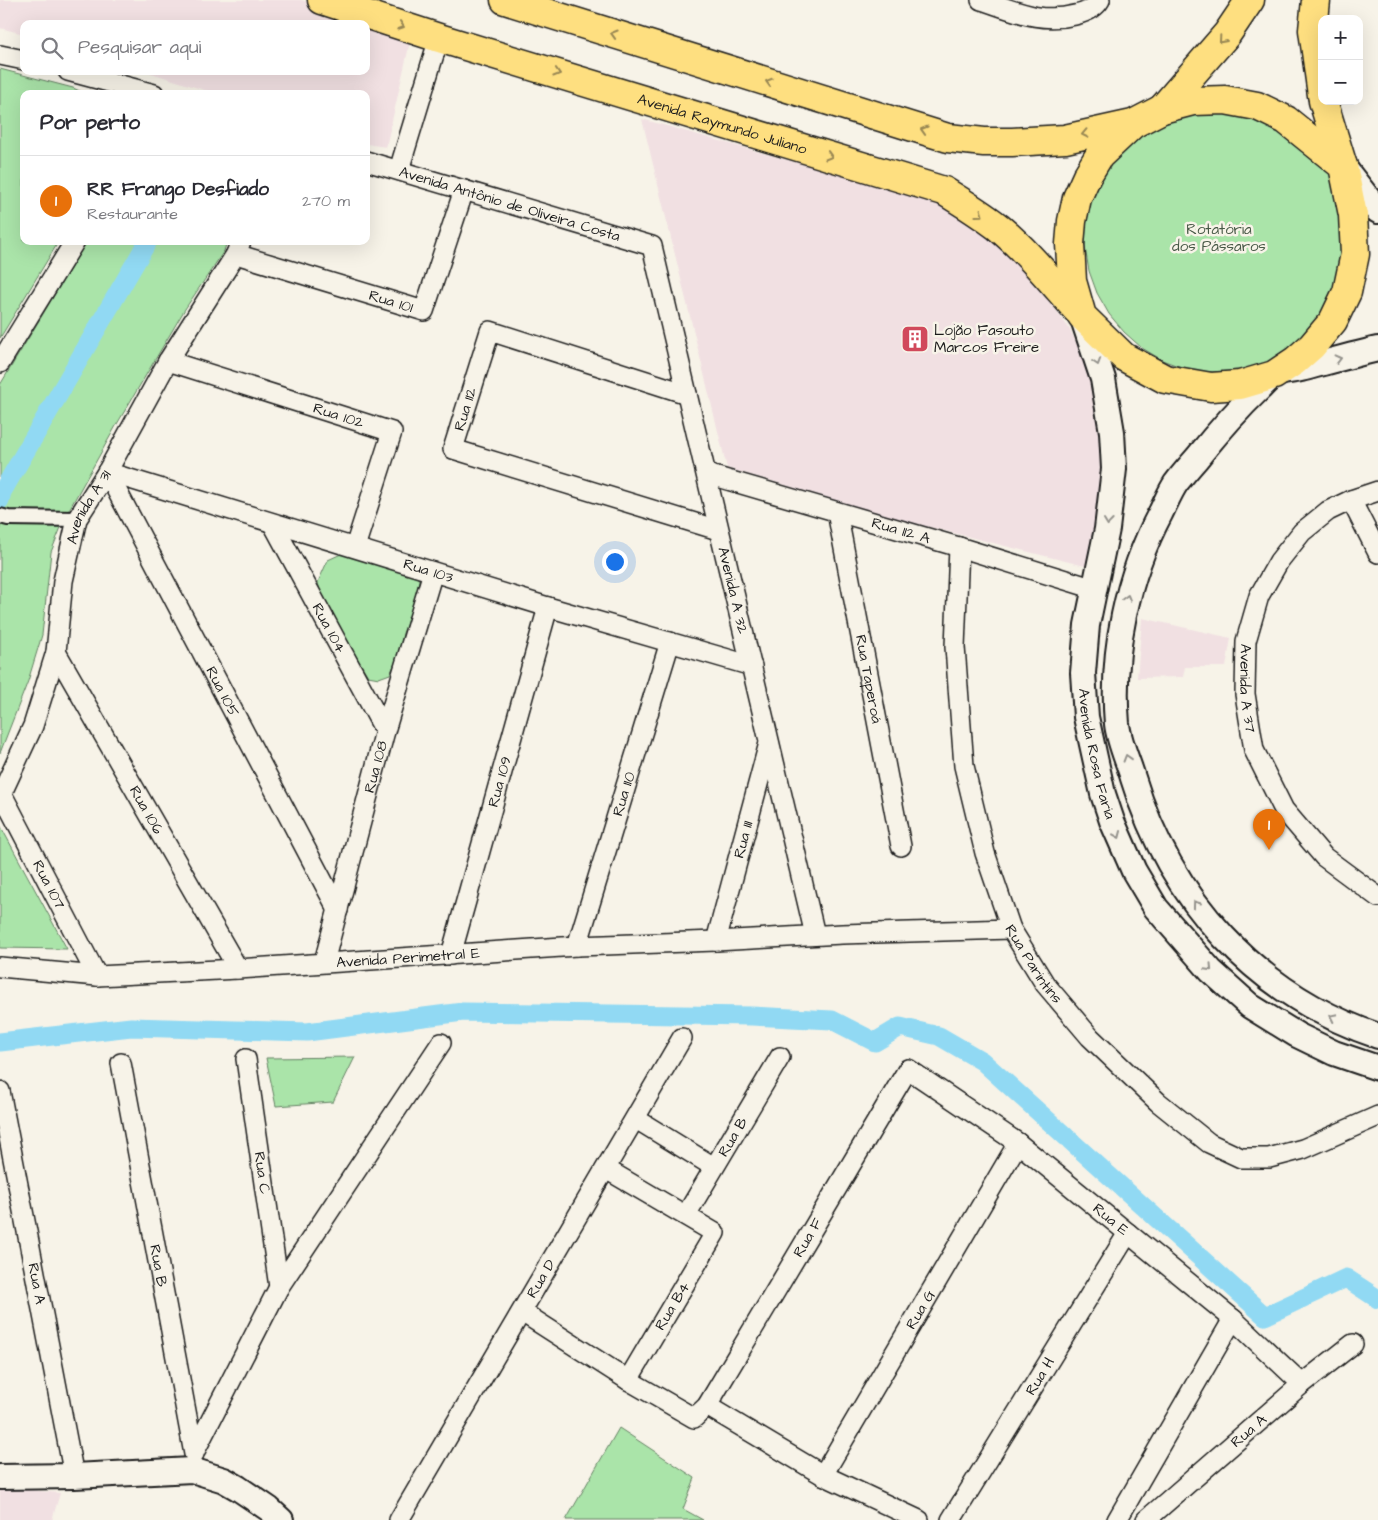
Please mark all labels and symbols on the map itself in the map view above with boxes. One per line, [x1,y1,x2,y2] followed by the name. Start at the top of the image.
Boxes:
[397,20,405,30] one-way arrow
[610,29,619,39] one-way arrow
[1219,34,1228,43] one-way arrow
[552,67,561,77] one-way arrow
[766,78,774,88] one-way arrow
[635,89,810,160] street label: Avenida Raymundo Juliano
[921,126,929,136] one-way arrow
[1081,129,1089,139] one-way arrow
[825,150,833,160] one-way arrow
[397,161,623,247] street label: Avenida Antônio de Oliveira Costa
[974,208,984,217] one-way arrow
[1172,219,1266,257] park label: Rotatória dos Pássaros
[366,285,416,318] street label: Rua 101
[934,320,1039,358] place label: Lojão Fasouto Marcos Freire
[900,324,930,354] building icon: Lojão Fasouto Marcos Freire
[1333,354,1342,365] one-way arrow
[1091,357,1101,366] one-way arrow
[449,384,482,433] street label: Rua 112
[311,398,367,434] street label: Rua 102
[62,466,117,546] street label: Avenida A 31
[869,512,933,549] street label: Rua 112 A
[1103,519,1114,527] one-way arrow
[713,545,753,636] street label: Avenida A 32
[602,549,628,575] your location
[401,553,456,588] street label: Rua 103
[1122,594,1132,603] one-way arrow
[307,599,351,657] street label: Rua 104
[850,633,887,725] street label: Rua Taperoá
[1234,644,1261,734] street label: Avenida A 37
[200,663,244,721] street label: Rua 105
[1073,688,1121,822] street label: Avenida Rosa Faria
[359,738,393,795] street label: Rua 108
[483,754,517,810] street label: Rua 109
[1122,754,1132,763] one-way arrow
[607,769,641,819] street label: Rua 110
[124,782,169,839] street label: Rua 106
[1253,809,1285,850] pin: 1
[729,819,759,861] street label: Rua 111
[1112,830,1122,839] one-way arrow
[27,856,70,913] street label: Rua 107
[1193,900,1202,910] one-way arrow
[1000,921,1067,1009] street label: Rua Parintins
[336,943,481,973] street label: Avenida Perimetral E
[1203,963,1212,972] one-way arrow
[1329,1013,1338,1023] one-way arrow
[713,1113,753,1161] street label: Rua B
[249,1150,275,1196] street label: Rua C
[1088,1198,1133,1241] street label: Rua E
[788,1214,828,1261] street label: Rua F
[144,1243,173,1289] street label: Rua B
[522,1255,561,1302] street label: Rua D
[22,1261,51,1306] street label: Rua A
[650,1278,695,1334] street label: Rua B4
[901,1286,941,1333] street label: Rua G
[1020,1353,1060,1399] street label: Rua H
[1226,1409,1272,1453] street label: Rua A

